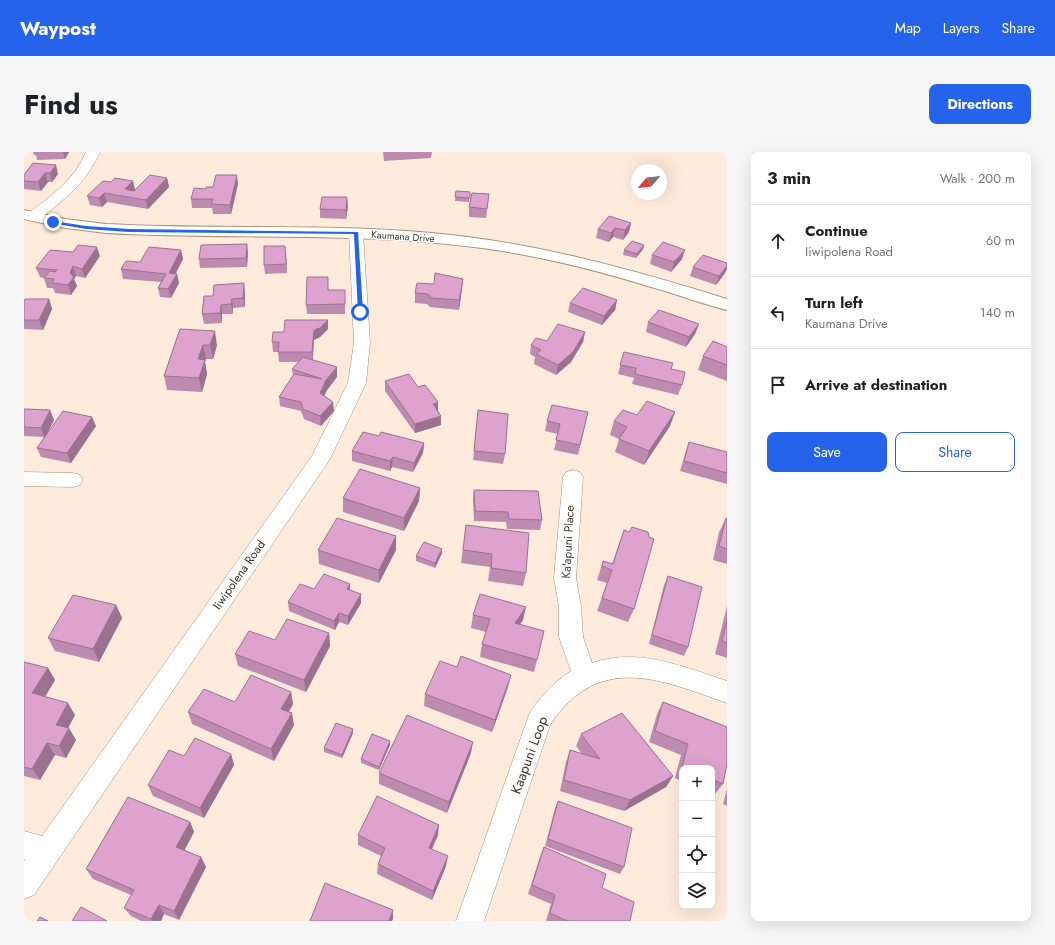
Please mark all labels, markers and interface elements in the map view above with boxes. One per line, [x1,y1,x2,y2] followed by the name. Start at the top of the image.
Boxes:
[20,15,96,42] text: Waypost
[895,18,921,38] text: Map
[943,18,979,38] text: Layers
[1001,18,1035,38] text: Share
[24,84,118,125] text: Find us
[929,84,1031,124] button: Directions
[631,164,667,200] north arrow
[767,166,811,190] text: 3 min
[940,169,1015,188] text: Walk · 200 m
[44,213,62,231] route end
[805,220,868,242] text: Continue
[371,227,435,246] street label: Kaumana Drive
[767,230,789,252] icon: ahead
[986,231,1015,250] text: 60 m
[805,242,893,261] text: Iiwipolena Road
[805,292,863,314] text: Turn left
[767,302,789,324] icon: left
[351,303,369,321] route start
[980,303,1015,322] text: 140 m
[805,314,888,333] text: Kaumana Drive
[767,374,789,396] icon: arrive
[805,374,947,396] text: Arrive at destination
[767,432,887,472] button: Save
[895,432,1015,472] button: Share
[557,505,579,579] street label: Ka'apuni Place
[208,537,270,613] street label: Iiwipolena Road
[506,713,552,797] street label: Kaapuni Loop
[679,765,715,909] map controls
[679,765,715,801] button: +
[679,801,715,837] button: −
[679,837,715,873] button: locate
[679,873,715,909] button: layers

